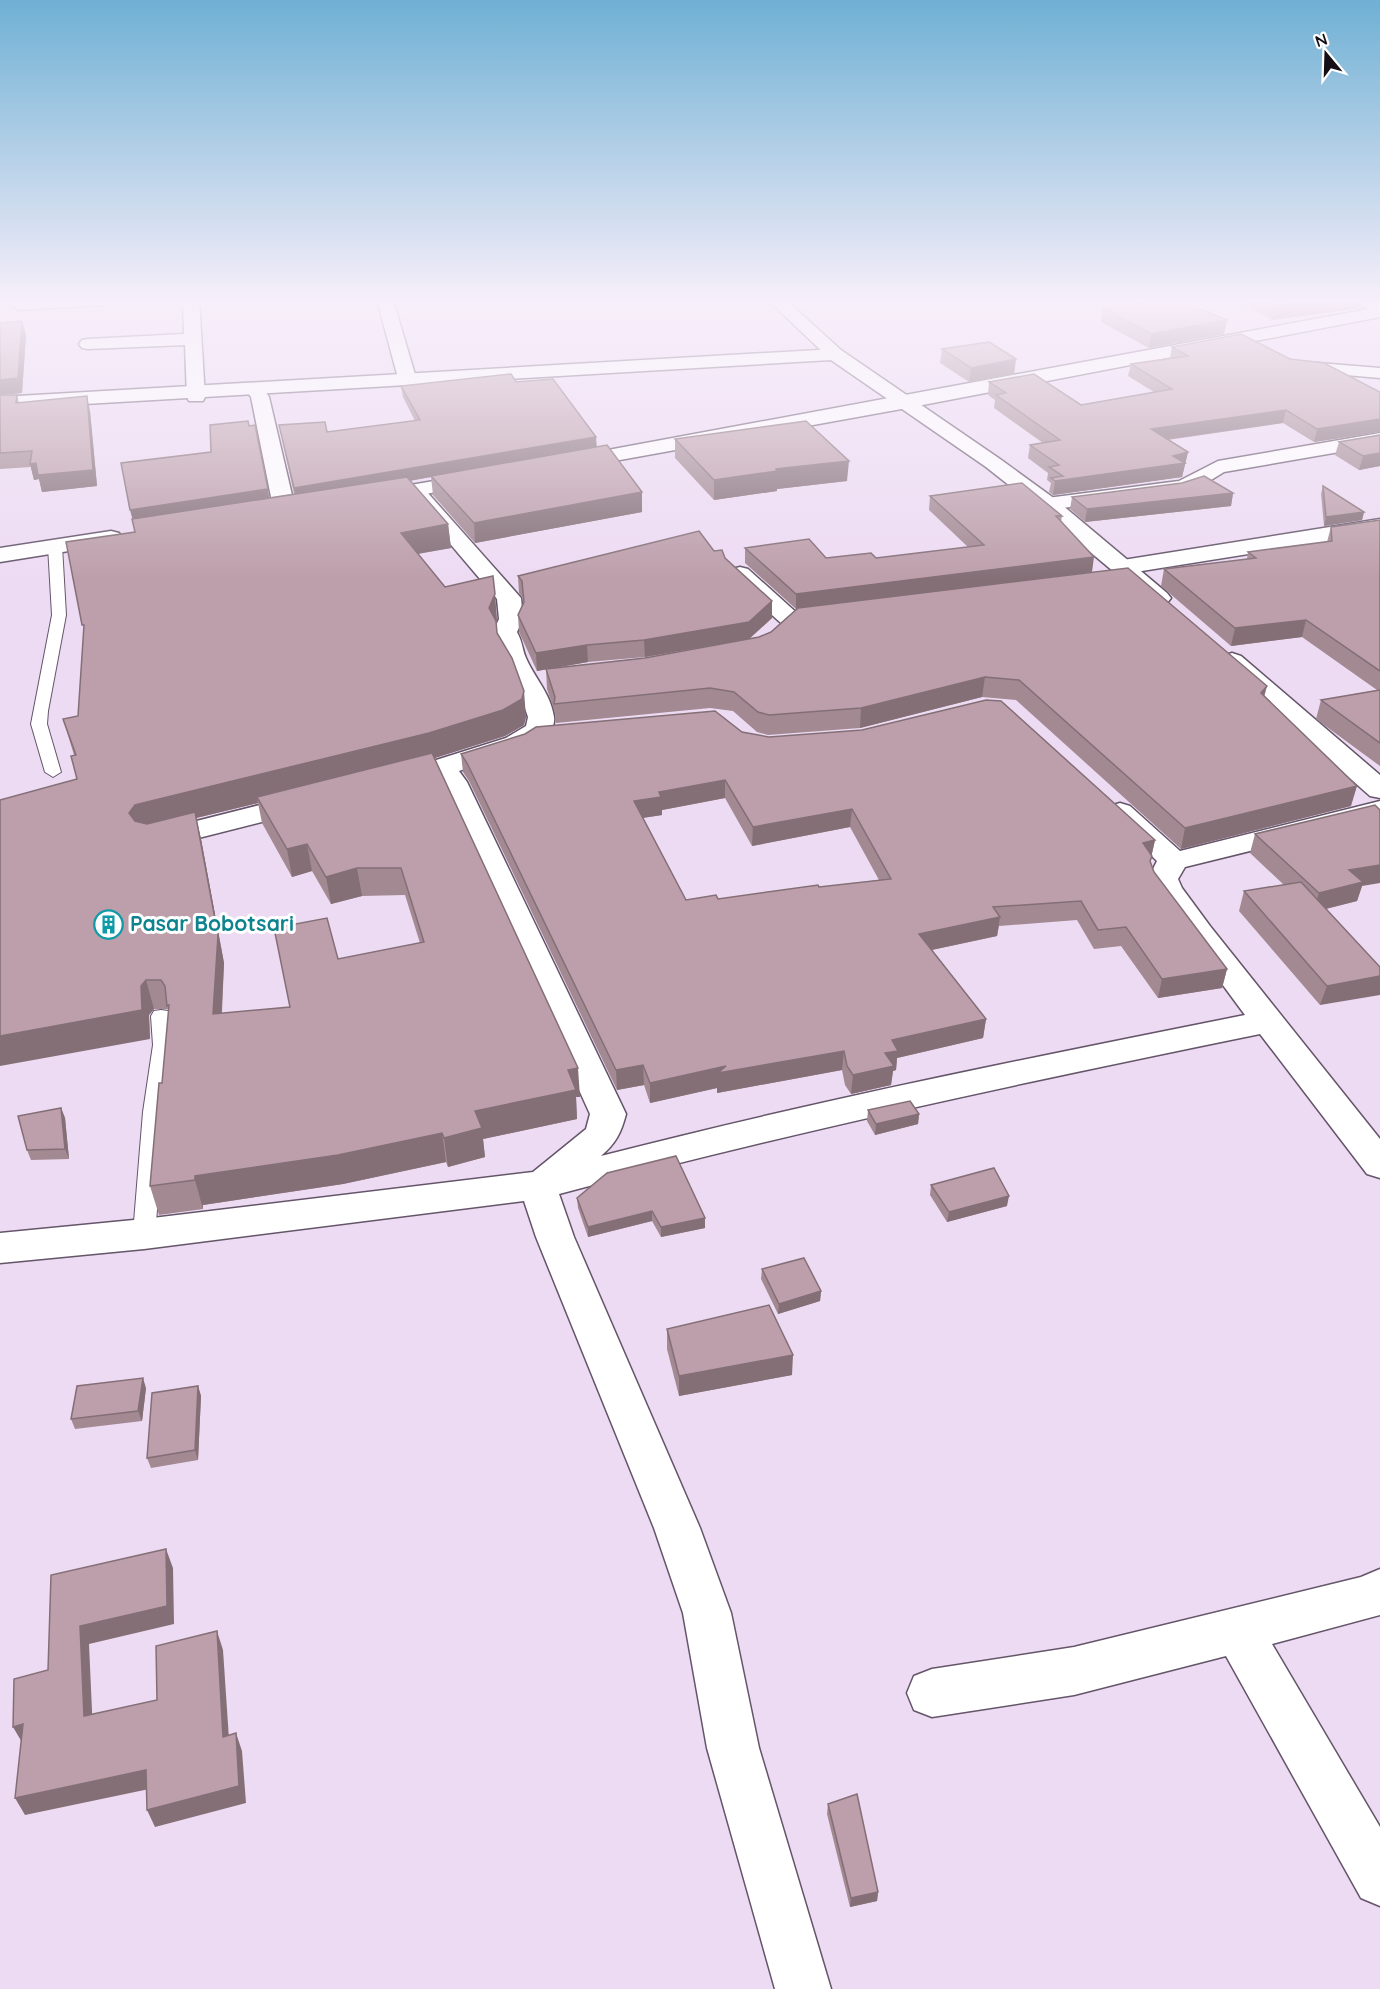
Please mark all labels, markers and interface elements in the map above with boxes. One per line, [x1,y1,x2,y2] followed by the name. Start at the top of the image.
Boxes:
[1296,24,1356,84] north arrow
[1312,28,1330,51] text: N
[93,908,125,940] building icon: Pasar Bobotsari
[130,910,294,936] place label: Pasar Bobotsari

